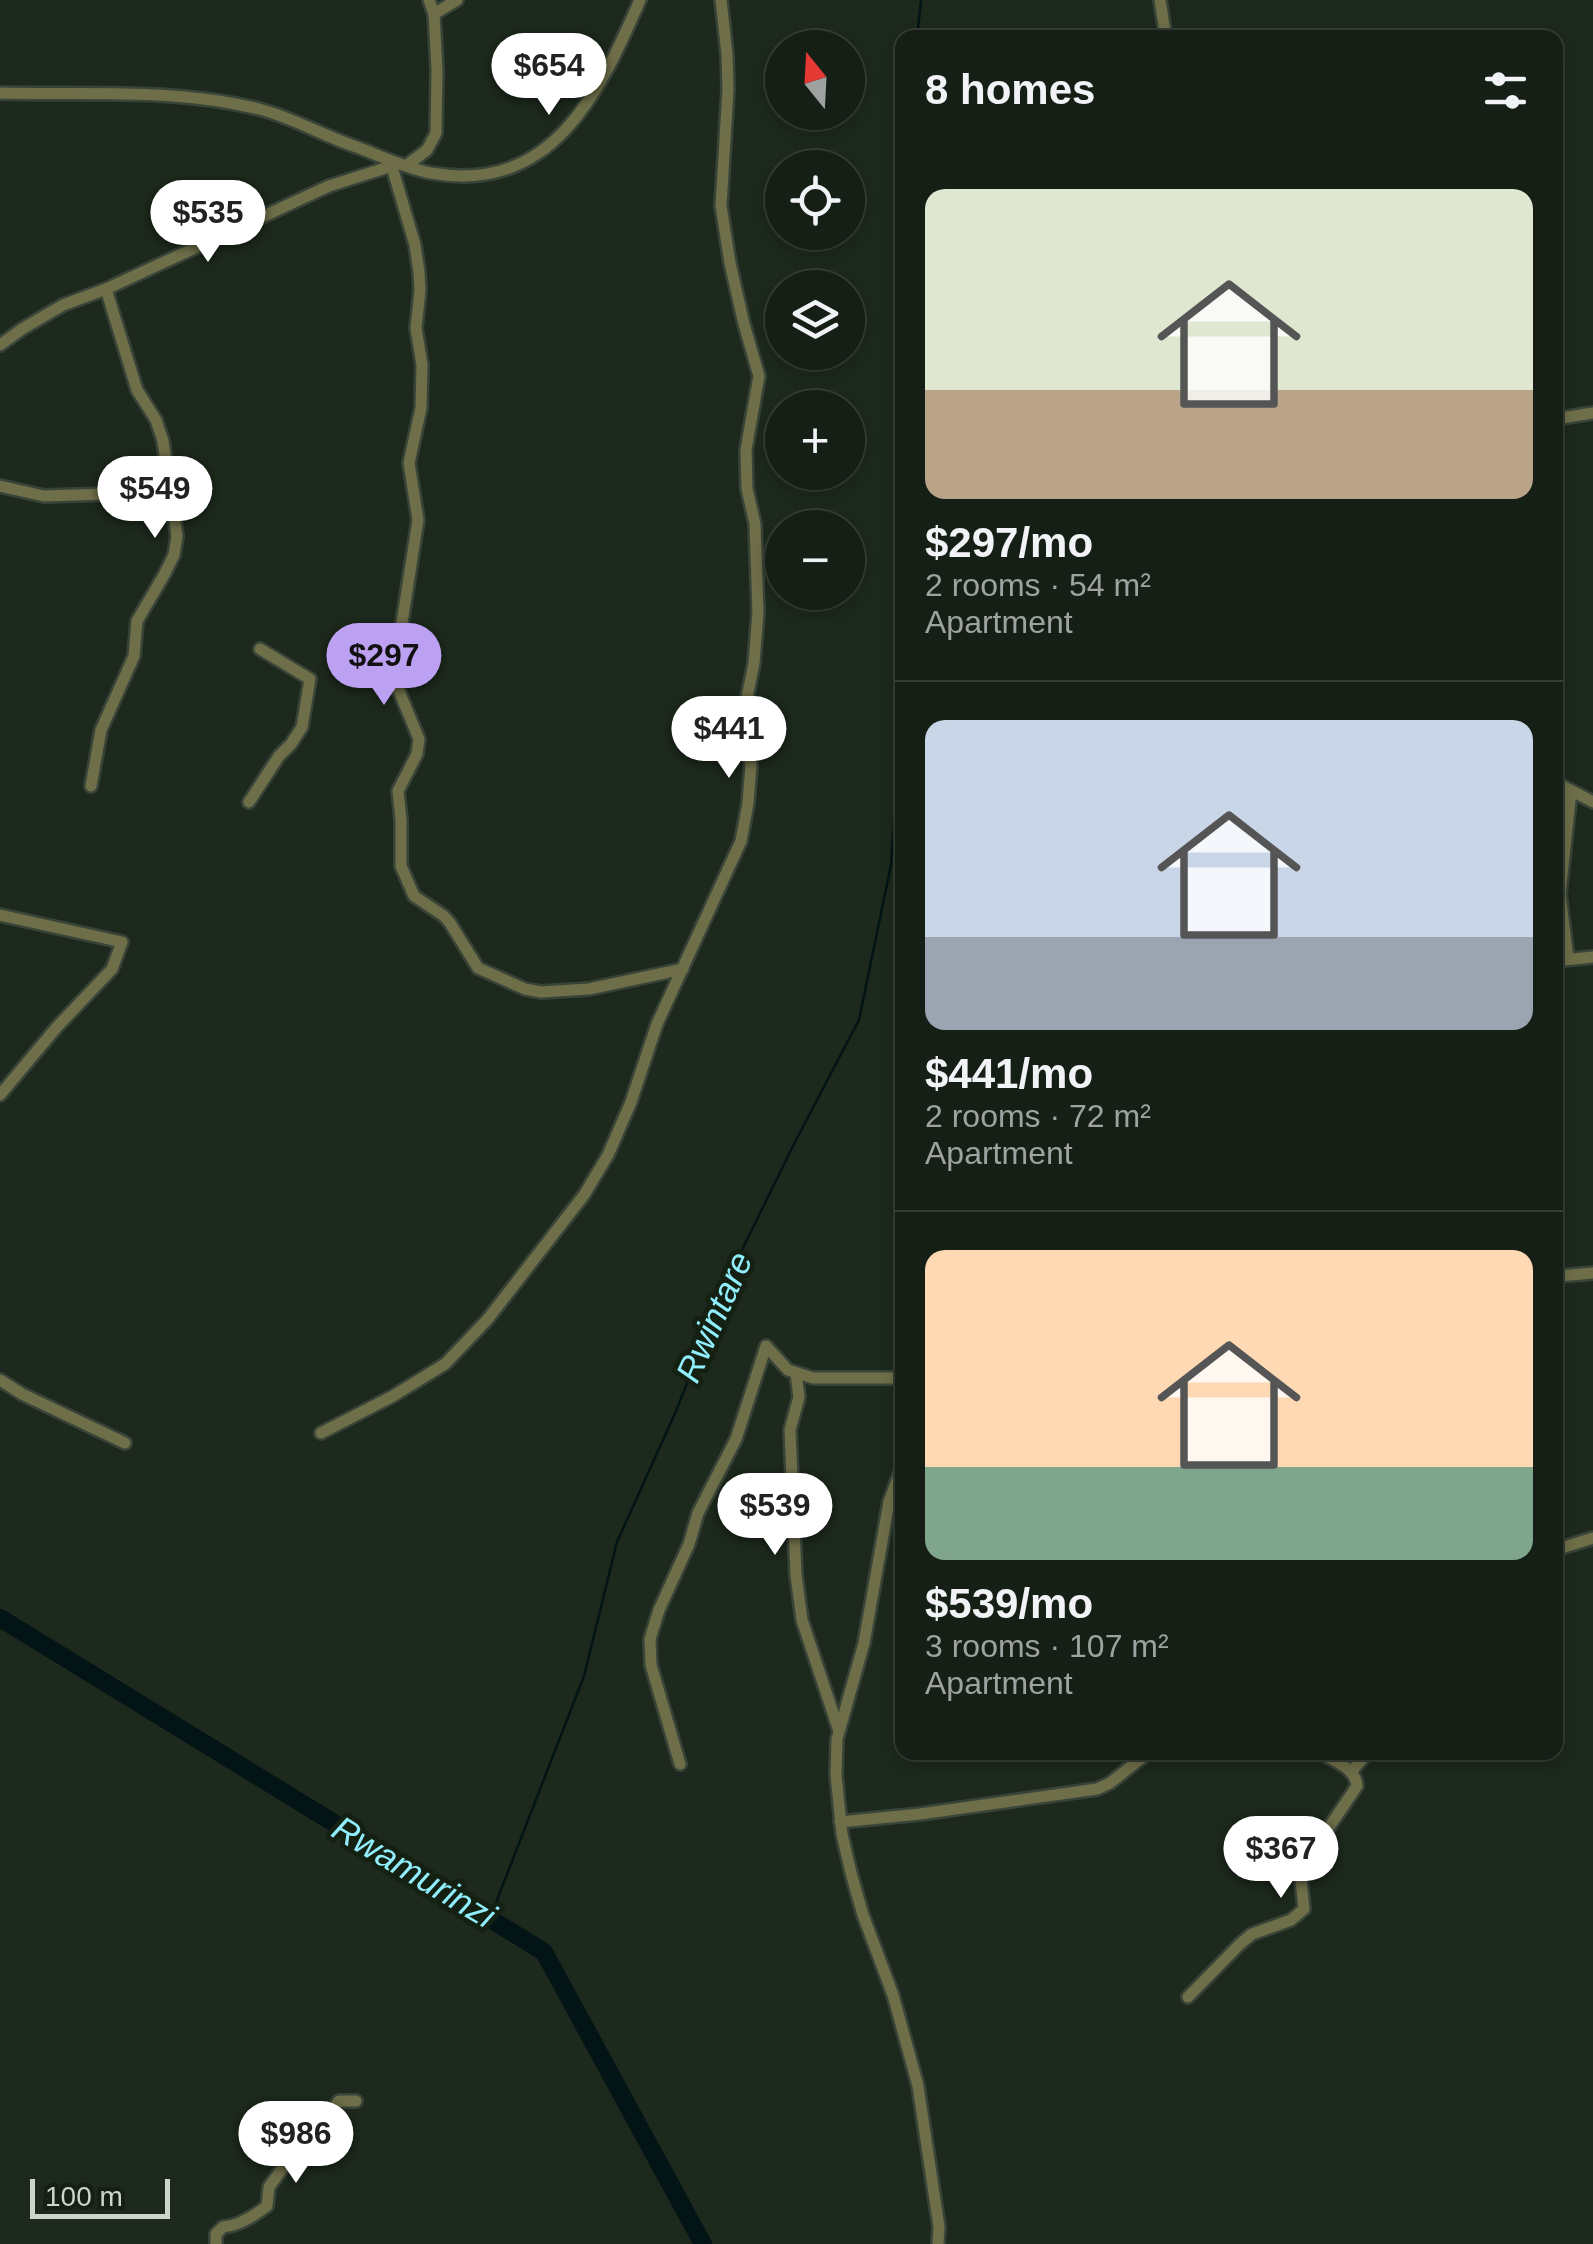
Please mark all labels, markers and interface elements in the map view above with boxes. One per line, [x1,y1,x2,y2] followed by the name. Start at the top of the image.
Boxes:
[765,30,865,130] north arrow
[765,30,865,610] map controls
[490,33,608,118] pin: $654
[513,47,585,83] text: $654
[1478,63,1533,118] icon: filters
[925,66,1095,113] text: 8 homes
[765,150,865,250] button: locate
[149,180,267,265] pin: $535
[172,194,244,230] text: $535
[1139,254,1319,434] icon: home
[765,270,865,370] button: layers
[765,390,865,490] button: +
[96,456,214,541] pin: $549
[119,470,191,506] text: $549
[765,510,865,610] button: −
[925,519,1093,566] text: $297/mo
[925,567,1151,603] text: 2 rooms · 54 m²
[925,604,1073,640] text: Apartment
[325,623,443,708] pin: $297
[348,637,420,673] text: $297
[670,696,788,781] pin: $441
[693,710,765,746] text: $441
[1139,785,1319,965] icon: home
[925,1050,1093,1097] text: $441/mo
[925,1098,1151,1134] text: 2 rooms · 72 m²
[925,1135,1073,1171] text: Apartment
[668,1246,759,1388] water label: Rwintare
[1139,1315,1319,1495] icon: home
[716,1473,834,1558] pin: $539
[739,1487,811,1523] text: $539
[925,1580,1093,1627] text: $539/mo
[925,1628,1169,1664] text: 3 rooms · 107 m²
[925,1665,1073,1701] text: Apartment
[326,1808,504,1936] water label: Rwamurinzi
[1222,1816,1340,1901] pin: $367
[1245,1830,1317,1866] text: $367
[237,2101,355,2186] pin: $986
[260,2115,332,2151] text: $986
[30,2174,170,2218] scale bar
[45,2181,123,2212] text: 100 m

